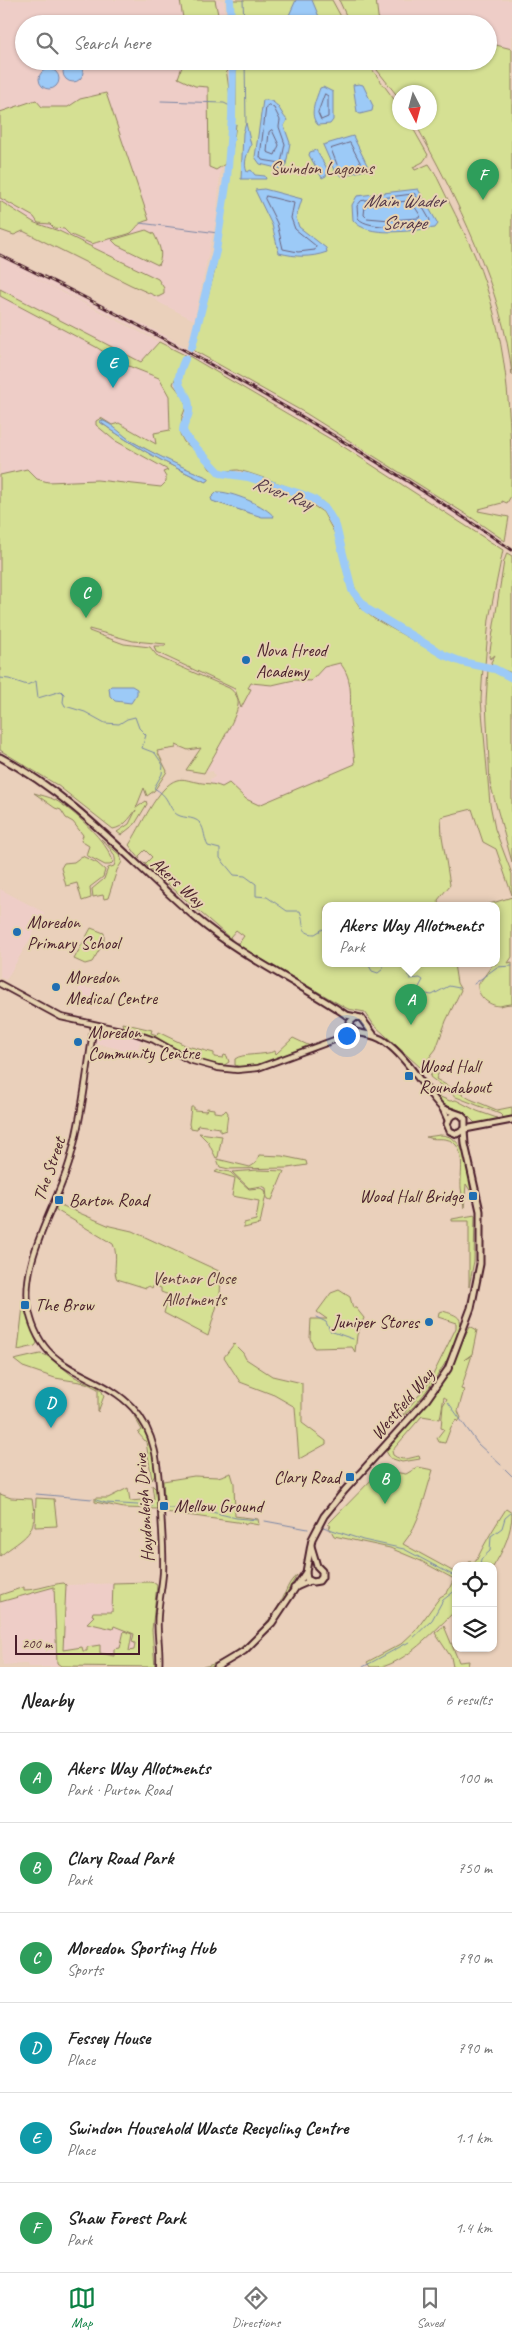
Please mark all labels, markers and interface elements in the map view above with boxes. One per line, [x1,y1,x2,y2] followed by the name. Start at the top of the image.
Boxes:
[15,15,497,70] search box
[33,29,61,57] icon: search
[73,31,150,55] text: Search here
[392,85,437,130] north arrow
[270,157,376,179] park label: Swindon Lagoons
[467,159,499,200] pin: F
[364,189,447,235] water label: Main Wader Scrape
[97,347,129,388] pin: E
[250,471,319,516] water label: River Ray
[70,577,102,618] pin: C
[256,639,330,682] place label: Nova Hreod Academy
[240,654,252,666] marker: Nova Hreod Academy
[147,852,211,913] street label: Akers Way
[322,902,500,967] popup
[27,911,122,954] place label: Moredon Primary School
[339,913,483,937] text: Akers Way Allotments
[11,926,23,938] marker: Moredon Primary School
[339,937,365,957] text: Park
[66,966,158,1009] place label: Moredon Medical Centre
[50,981,62,993] marker: Moredon Medical Centre
[395,984,427,1025] pin: A
[88,1021,200,1064] place label: Moredon Community Centre
[334,1023,360,1049] your location
[72,1036,84,1048] marker: Moredon Community Centre
[419,1055,493,1098] place label: Wood Hall Roundabout
[403,1070,415,1082] marker: Wood Hall Roundabout
[28,1132,71,1204] street label: The Street
[359,1185,464,1207] place label: Wood Hall Bridge
[69,1189,151,1211] place label: Barton Road
[467,1190,479,1202] marker: Wood Hall Bridge
[53,1194,65,1206] marker: Barton Road
[152,1267,237,1310] park label: Ventnor Close Allotments
[35,1294,95,1316] place label: The Brow
[19,1299,31,1311] marker: The Brow
[331,1311,421,1333] place label: Juniper Stores
[423,1316,435,1328] marker: Juniper Stores
[366,1363,439,1444] street label: Westfield Way
[35,1387,67,1428] pin: D
[129,1452,159,1563] street label: Haydonleigh Drive
[369,1463,401,1504] pin: B
[274,1466,343,1488] place label: Clary Road
[344,1471,356,1483] marker: Clary Road
[174,1495,265,1517] place label: Mellow Ground
[158,1500,170,1512] marker: Mellow Ground
[452,1562,497,1652] map controls
[452,1562,497,1607] button: locate
[452,1607,497,1652] button: layers
[15,1632,140,1655] scale bar
[22,1635,52,1652] text: 200 m
[20,1687,73,1713] text: Nearby
[445,1690,492,1710] text: 6 results
[67,1756,210,1780] text: Akers Way Allotments
[32,1768,40,1788] text: A
[458,1768,492,1788] text: 100 m
[67,1780,171,1800] text: Park · Purton Road
[67,1846,173,1870] text: Clary Road Park
[32,1858,40,1878] text: B
[458,1858,492,1878] text: 750 m
[67,1870,92,1890] text: Park
[67,1936,216,1960] text: Moredon Sporting Hub
[32,1948,40,1968] text: C
[458,1948,492,1968] text: 790 m
[67,1960,103,1980] text: Sports
[67,2026,150,2050] text: Fessey House
[31,2038,41,2058] text: D
[458,2038,492,2058] text: 790 m
[67,2050,95,2070] text: Place
[67,2116,348,2140] text: Swindon Household Waste Recycling Centre
[32,2128,40,2148] text: E
[455,2128,492,2148] text: 1.1 km
[67,2140,95,2160] text: Place
[67,2206,185,2230] text: Shaw Forest Park
[32,2218,40,2238] text: F
[455,2218,492,2238] text: 1.4 km
[67,2230,92,2250] text: Park
[68,2284,96,2331] tab: Map
[232,2284,280,2331] tab: Directions
[416,2284,444,2331] tab: Saved

